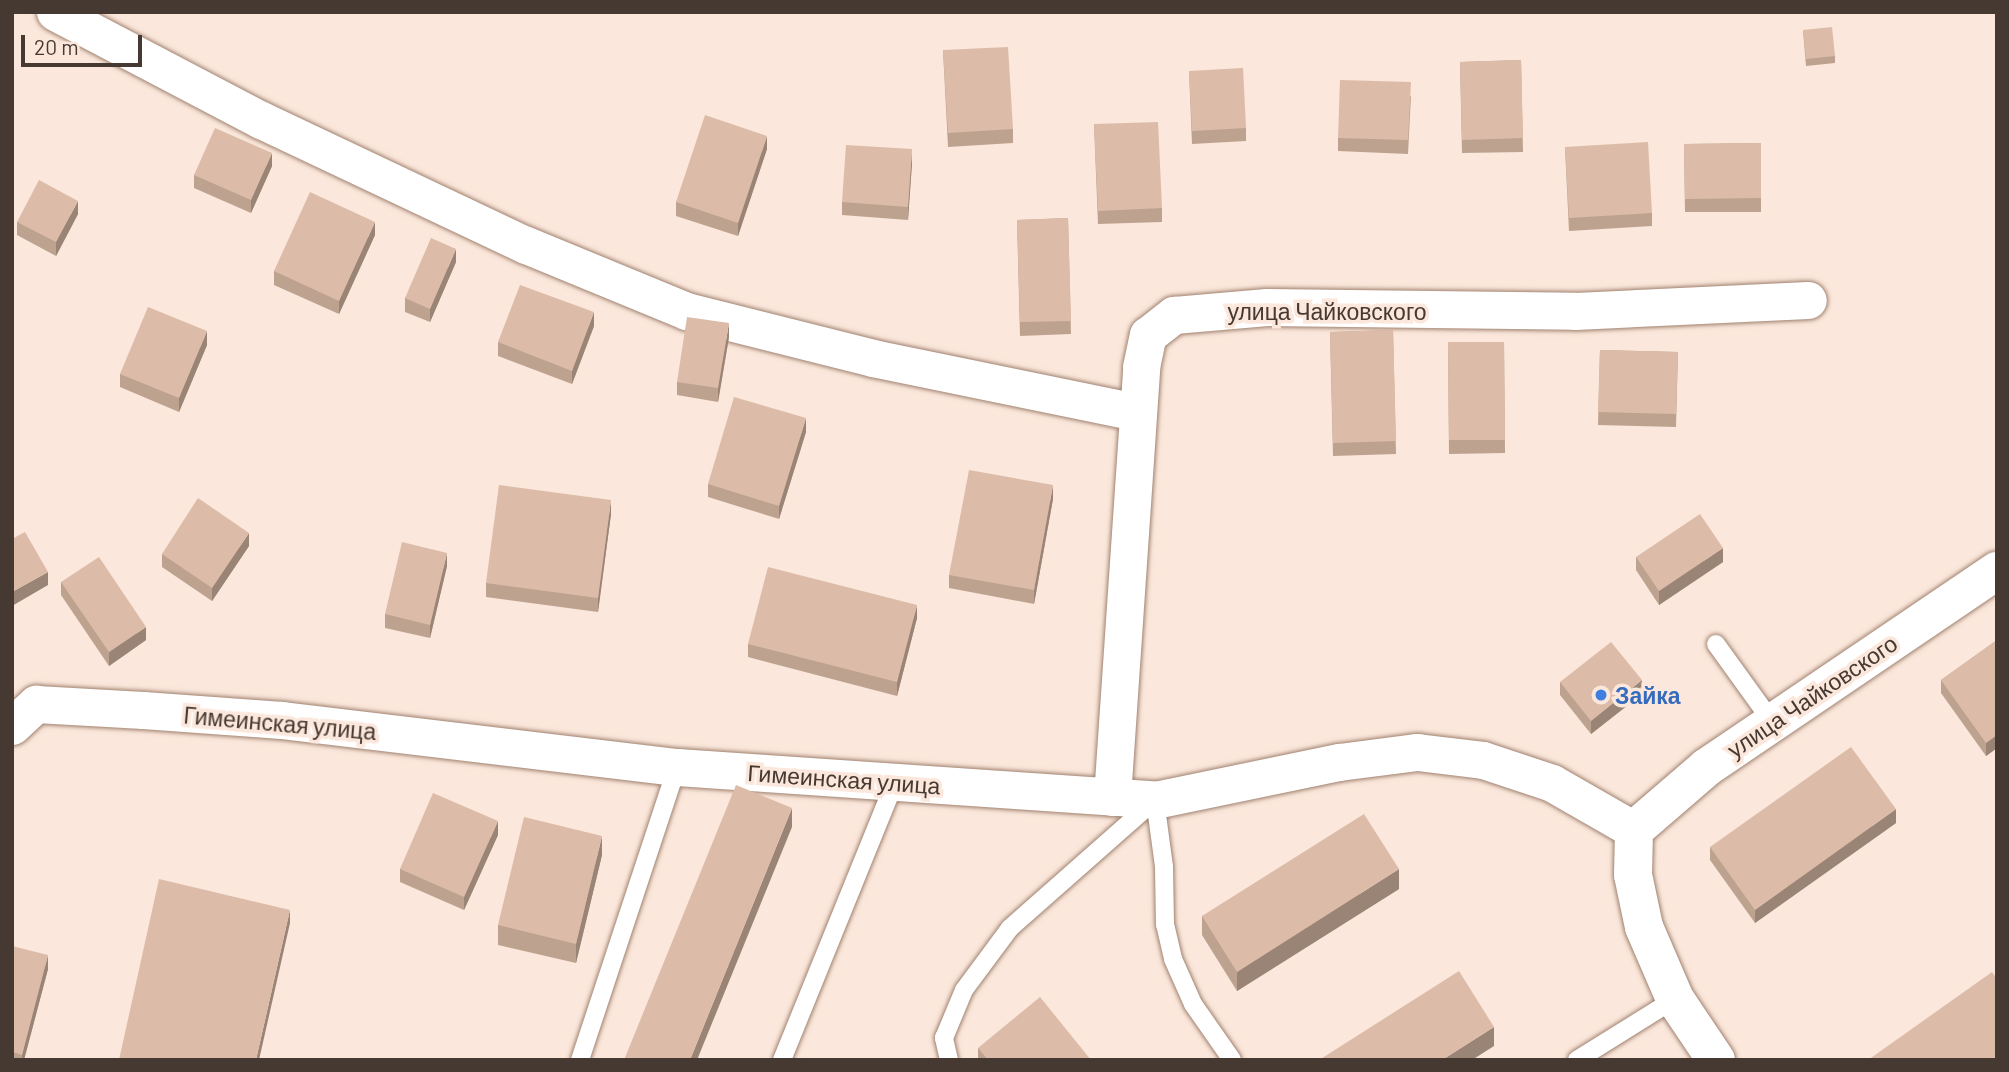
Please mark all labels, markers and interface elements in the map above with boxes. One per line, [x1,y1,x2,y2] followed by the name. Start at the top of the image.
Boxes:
[24,21,145,65] scale bar
[34,34,79,59] text: 20 m
[1227,297,1427,325] street label: улица Чайковского
[1722,629,1902,763] street label: улица Чайковского
[1615,681,1681,709] place label: Зайка
[1593,687,1609,703] marker: Зайка
[183,701,377,745] street label: Гимеинская улица
[747,758,941,800] street label: Гимеинская улица

